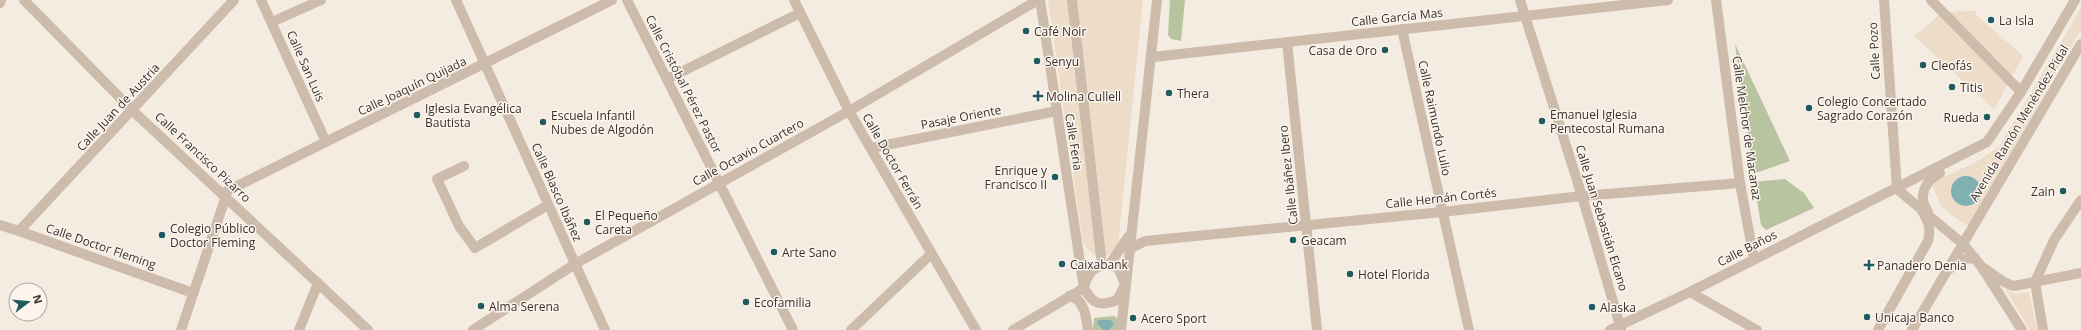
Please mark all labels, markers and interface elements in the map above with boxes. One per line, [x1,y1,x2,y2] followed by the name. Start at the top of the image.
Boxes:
[1350,4,1444,30] street label: Calle García Mas
[642,12,726,156] street label: Calle Cristóbal Pérez Pastor
[1999,12,2034,29] place label: La Isla
[1986,15,1996,25] marker: La Isla
[1864,22,1884,80] street label: Calle Pozo
[1034,23,1086,40] place label: Café Noir
[1021,26,1031,36] marker: Café Noir
[283,28,329,105] street label: Calle San Luis
[1309,42,1377,59] place label: Casa de Oro
[1965,42,2073,204] street label: Avenida Ramón Menéndez Pidal
[1380,45,1390,55] marker: Casa de Oro
[355,52,469,120] street label: Calle Joaquín Quijada
[1045,53,1079,70] place label: Senyu
[1728,55,1766,202] street label: Calle Melchor de Macanaz
[1032,56,1042,66] marker: Senyu
[1931,57,1972,74] place label: Cleofás
[73,59,163,155] street label: Calle Juan de Austria
[1414,59,1456,177] street label: Calle Raimundo Lulio
[1918,60,1928,70] marker: Cleofás
[1960,79,1983,96] place label: Titis
[1947,82,1957,92] marker: Titis
[1177,85,1209,102] place label: Thera
[1046,88,1121,105] place label: Molina Cullell
[1164,88,1174,98] marker: Thera
[1033,91,1043,101] marker: Molina Cullell
[1817,93,1926,124] place label: Colegio Concertado Sagrado Corazón
[425,100,522,131] place label: Iglesia Evangélica Bautista
[919,101,1003,133] street label: Pasaje Oriente
[1804,103,1814,113] marker: Colegio Concertado Sagrado Corazón
[1550,106,1665,137] place label: Emanuel Iglesia Pentecostal Rumana
[551,107,654,138] place label: Escuela Infantil Nubes de Algodón
[151,108,255,206] street label: Calle Francisco Pizarro
[1943,109,1979,126] place label: Rueda
[412,110,422,120] marker: Iglesia Evangélica Bautista
[859,110,927,212] street label: Calle Doctor Ferrán
[1061,112,1087,172] street label: Calle Feria
[1982,112,1992,122] marker: Rueda
[689,114,807,190] street label: Calle Octavio Cuartero
[1537,116,1547,126] marker: Emanuel Iglesia Pentecostal Rumana
[538,117,548,127] marker: Escuela Infantil Nubes de Algodón
[1274,124,1302,226] street label: Calle Ibáñez Ibero
[528,140,587,244] street label: Calle Blasco Ibáñez
[1572,143,1632,293] street label: Calle Juan Sebastián Elcano
[985,162,1048,193] place label: Enrique y Francisco II
[1050,172,1060,182] marker: Enrique y Francisco II
[2031,183,2055,200] place label: Zain
[1385,184,1498,212] street label: Calle Hernán Cortés
[2058,186,2068,196] marker: Zain
[595,207,658,238] place label: El Pequeño Careta
[582,217,592,227] marker: El Pequeño Careta
[44,219,159,273] street label: Calle Doctor Fleming
[170,220,256,251] place label: Colegio Público Doctor Fleming
[1714,226,1780,270] street label: Calle Baños
[157,230,167,240] marker: Colegio Público Doctor Fleming
[1301,232,1347,249] place label: Geacam
[1288,235,1298,245] marker: Geacam
[782,244,836,261] place label: Arte Sano
[769,247,779,257] marker: Arte Sano
[1070,256,1129,273] place label: Caixabank
[1877,257,1967,274] place label: Panadero Denia
[1057,259,1067,269] marker: Caixabank
[1864,260,1874,270] marker: Panadero Denia
[1358,266,1430,283] place label: Hotel Florida
[1345,269,1355,279] marker: Hotel Florida
[8,282,48,322] north arrow
[30,293,47,305] text: N
[754,294,811,311] place label: Ecofamilia
[741,297,751,307] marker: Ecofamilia
[489,298,560,315] place label: Alma Serena
[1600,299,1636,316] place label: Alaska
[476,301,486,311] marker: Alma Serena
[1587,302,1597,312] marker: Alaska
[1875,309,1954,326] place label: Unicaja Banco
[1141,310,1207,327] place label: Acero Sport
[1862,312,1872,322] marker: Unicaja Banco
[1128,313,1138,323] marker: Acero Sport

